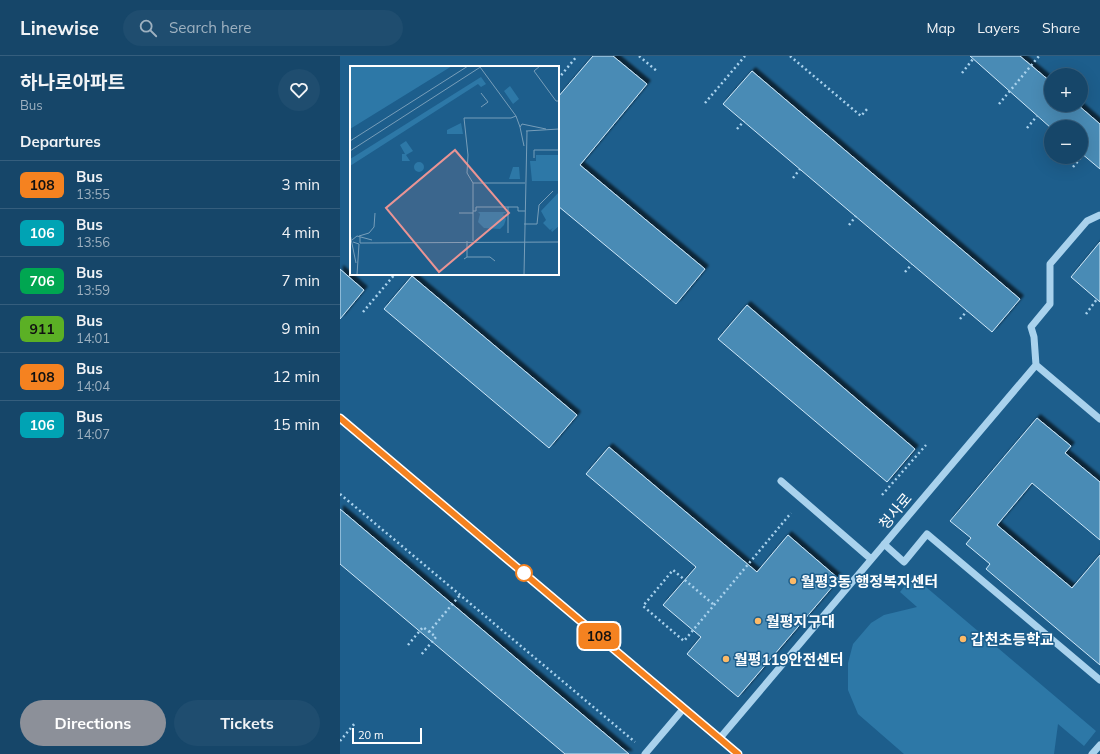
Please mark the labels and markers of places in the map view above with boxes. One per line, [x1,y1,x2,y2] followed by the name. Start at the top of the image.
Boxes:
[515,564,533,582] unlabelled marker
[801,572,938,591] place label: 월평3동 행정복지센터
[788,576,798,586] marker: 월평3동 행정복지센터
[766,612,835,631] place label: 월평지구대
[753,616,763,626] marker: 월평지구대
[971,630,1054,649] place label: 갑천초등학교
[958,634,968,644] marker: 갑천초등학교
[734,650,844,669] place label: 월평119안전센터
[721,654,731,664] marker: 월평119안전센터

